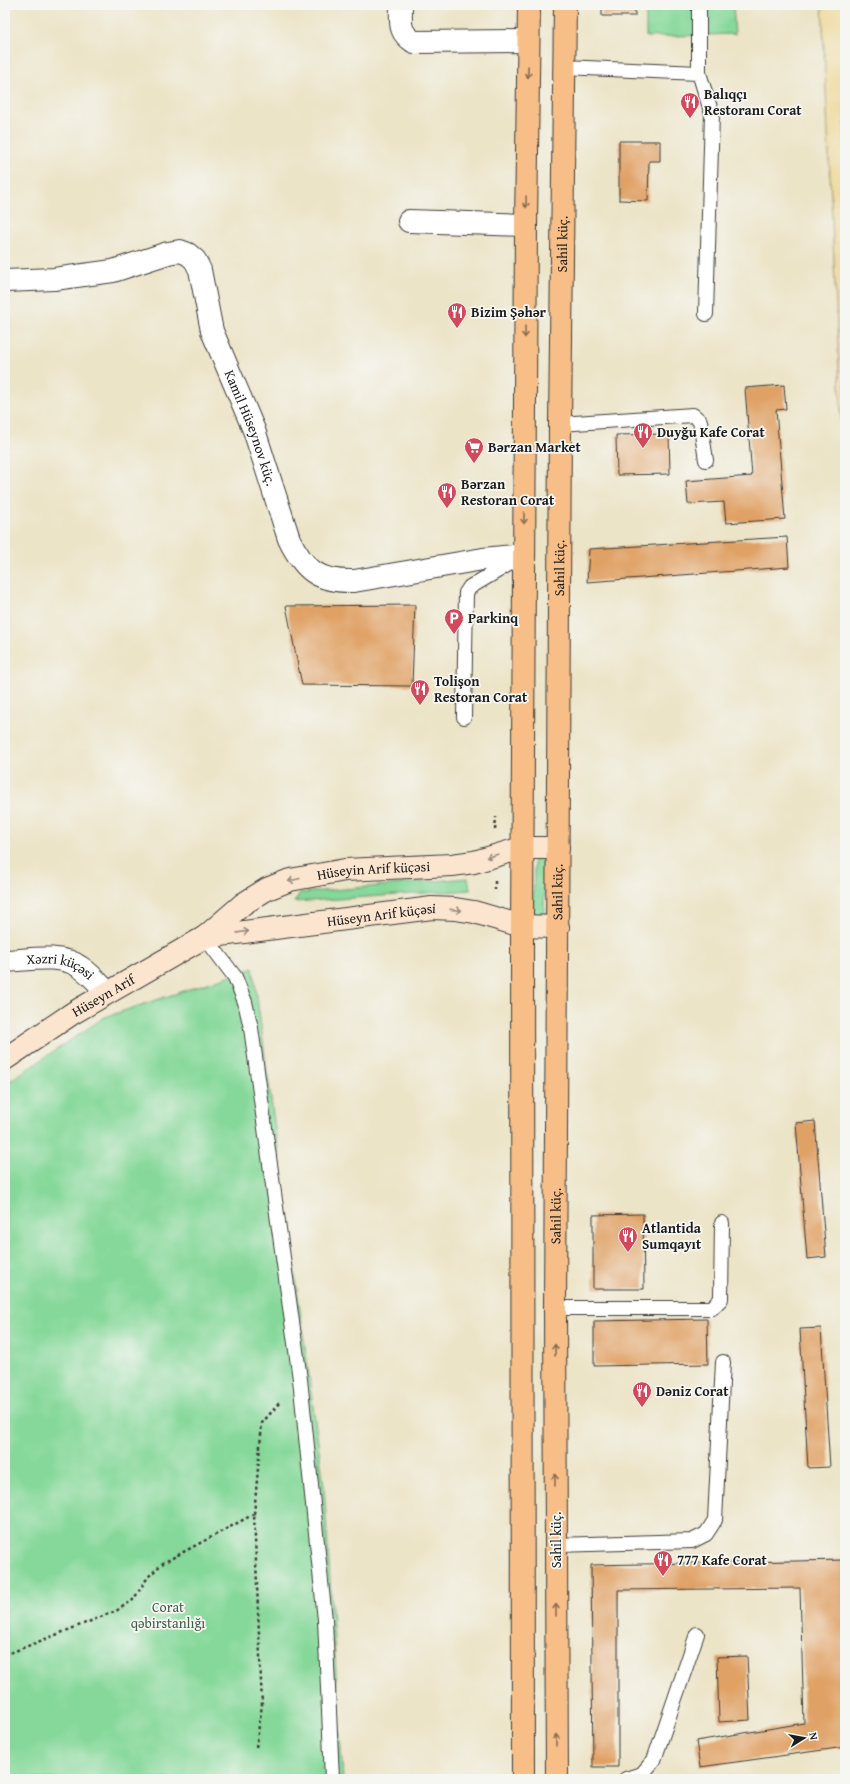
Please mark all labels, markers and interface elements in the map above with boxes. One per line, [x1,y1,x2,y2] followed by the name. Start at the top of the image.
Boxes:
[524,65,532,78] one-way arrow
[704,84,802,120] place label: Balıqçı Restoranı Corat
[679,91,701,119] restaurant icon: Balıqçı Restoranı Corat
[522,195,530,208] one-way arrow
[552,216,572,272] street label: Sahil küç.
[446,301,468,329] restaurant icon: Bizim Şəhər
[471,302,547,322] place label: Bizim Şəhər
[521,325,529,338] one-way arrow
[220,367,281,488] street label: Kamil Hüseynov küç.
[632,421,654,449] restaurant icon: Duyğu Kafe Corat
[657,422,766,442] place label: Duyğu Kafe Corat
[463,436,485,464] supermarket icon: Bərzan Market
[488,437,581,457] place label: Bərzan Market
[461,474,555,510] place label: Bərzan Restoran Corat
[436,481,458,509] restaurant icon: Bərzan Restoran Corat
[520,511,528,524] one-way arrow
[549,540,569,596] street label: Sahil küç.
[443,607,465,635] parking icon: Parkinq
[468,608,518,628] place label: Parkinq
[434,671,528,707] place label: Tolişon Restoran Corat
[409,678,431,706] restaurant icon: Tolişon Restoran Corat
[486,853,499,860] one-way arrow
[315,856,431,885] street label: Hüseyin Arif küçəsi
[547,864,568,920] street label: Sahil küç.
[288,876,301,884] one-way arrow
[326,898,436,931] street label: Hüseyn Arif küçəsi
[449,906,462,913] one-way arrow
[237,928,250,936] one-way arrow
[26,948,99,984] street label: Xəzri küçəsi
[68,969,140,1022] street label: Hüseyn Arif
[545,1188,566,1244] street label: Sahil küç.
[642,1218,702,1254] place label: Atlantida Sumqayıt
[617,1225,639,1253] restaurant icon: Atlantida Sumqayıt
[551,1344,559,1357] one-way arrow
[631,1380,653,1408] restaurant icon: Dəniz Corat
[656,1381,729,1401] place label: Dəniz Corat
[551,1474,559,1487] one-way arrow
[546,1512,566,1568] street label: Sahil küç.
[652,1549,674,1577] restaurant icon: 777 Kafe Corat
[677,1550,768,1570] place label: 777 Kafe Corat
[131,1597,205,1633] park label: Corat qəbirstanlığı
[552,1604,560,1617] one-way arrow
[784,1718,824,1758] north arrow
[805,1731,822,1742] text: N
[553,1734,560,1747] one-way arrow

